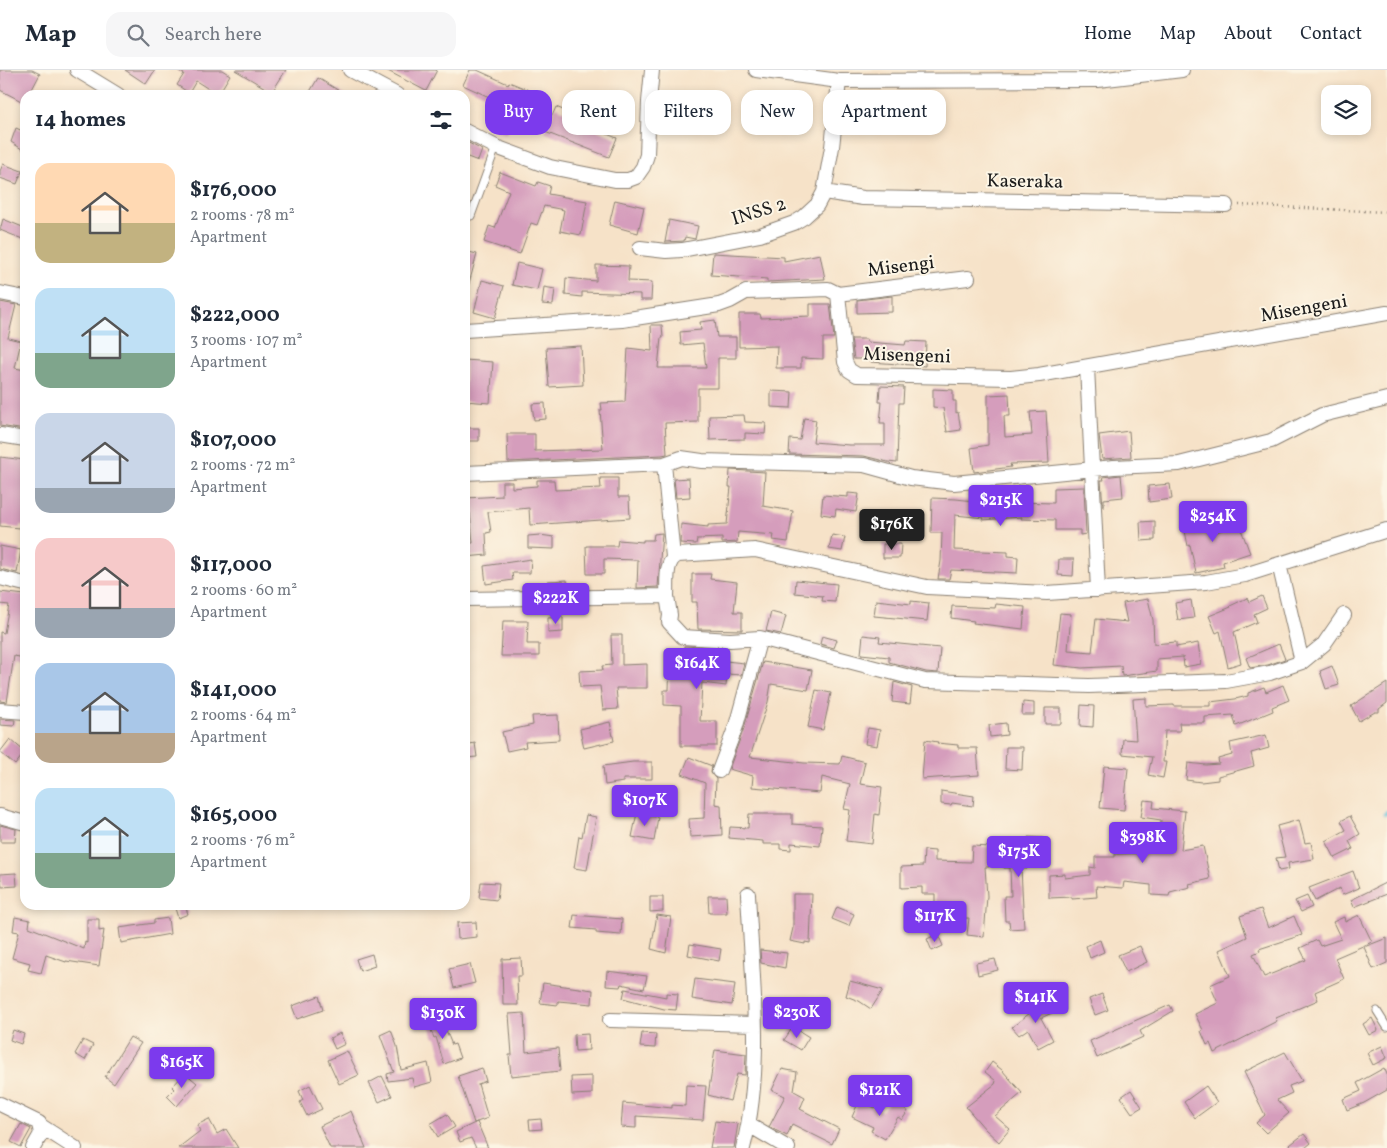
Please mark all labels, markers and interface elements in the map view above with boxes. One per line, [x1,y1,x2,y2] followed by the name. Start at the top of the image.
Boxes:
[106,12,456,57] search box
[25,18,76,52] text: Map
[124,21,152,49] icon: search
[164,22,262,48] text: Search here
[1084,22,1132,47] text: Home
[1160,22,1196,47] text: Map
[1224,22,1272,47] text: About
[1300,22,1362,47] text: Contact
[1321,85,1371,135] map controls
[1321,85,1371,135] button: layers
[485,90,552,135] chip: Buy
[562,90,635,135] chip: Rent
[645,90,731,135] chip: Filters
[741,90,813,135] chip: New
[823,90,946,135] chip: Apartment
[35,106,126,135] text: 14 homes
[427,106,455,134] icon: filters
[986,168,1064,196] street label: Kaseraka
[190,176,277,205] text: $176,000
[75,183,135,243] icon: home
[729,191,789,233] street label: INSS 2
[190,205,295,227] text: 2 rooms · 78 m²
[190,227,267,249] text: Apartment
[866,250,936,284] street label: Misengi
[1259,289,1350,329] street label: Misengeni
[190,301,280,330] text: $222,000
[75,308,135,368] icon: home
[190,330,303,352] text: 3 rooms · 107 m²
[863,341,952,371] street label: Misengeni
[190,352,267,374] text: Apartment
[190,426,276,455] text: $107,000
[75,433,135,493] icon: home
[190,455,295,477] text: 2 rooms · 72 m²
[190,477,267,499] text: Apartment
[966,484,1036,527] pin: $215K
[980,490,1022,512] text: $215K
[1178,500,1248,543] pin: $254K
[1190,506,1236,528] text: $254K
[857,508,927,551] pin: $176K
[870,514,914,536] text: $176K
[190,551,272,580] text: $117,000
[75,558,135,618] icon: home
[190,580,297,602] text: 2 rooms · 60 m²
[521,582,591,625] pin: $222K
[533,588,579,610] text: $222K
[190,602,267,624] text: Apartment
[662,648,732,690] pin: $164K
[674,653,720,675] text: $164K
[190,676,277,705] text: $141,000
[75,683,135,743] icon: home
[190,705,297,727] text: 2 rooms · 64 m²
[190,727,267,749] text: Apartment
[610,784,680,827] pin: $107K
[623,790,667,812] text: $107K
[190,801,277,830] text: $165,000
[75,808,135,868] icon: home
[1108,822,1178,864] pin: $398K
[1120,827,1166,849] text: $398K
[190,830,295,852] text: 2 rooms · 76 m²
[984,836,1054,878] pin: $175K
[998,841,1040,863] text: $175K
[190,852,267,874] text: Apartment
[900,900,970,943] pin: $117K
[914,906,956,928] text: $117K
[1001,982,1071,1024] pin: $141K
[1014,987,1058,1009] text: $141K
[762,996,832,1039] pin: $230K
[408,998,478,1040] pin: $130K
[774,1002,820,1024] text: $230K
[421,1003,465,1025] text: $130K
[147,1046,217,1089] pin: $165K
[160,1052,204,1074] text: $165K
[845,1074,915,1117] pin: $121K
[859,1080,901,1102] text: $121K

